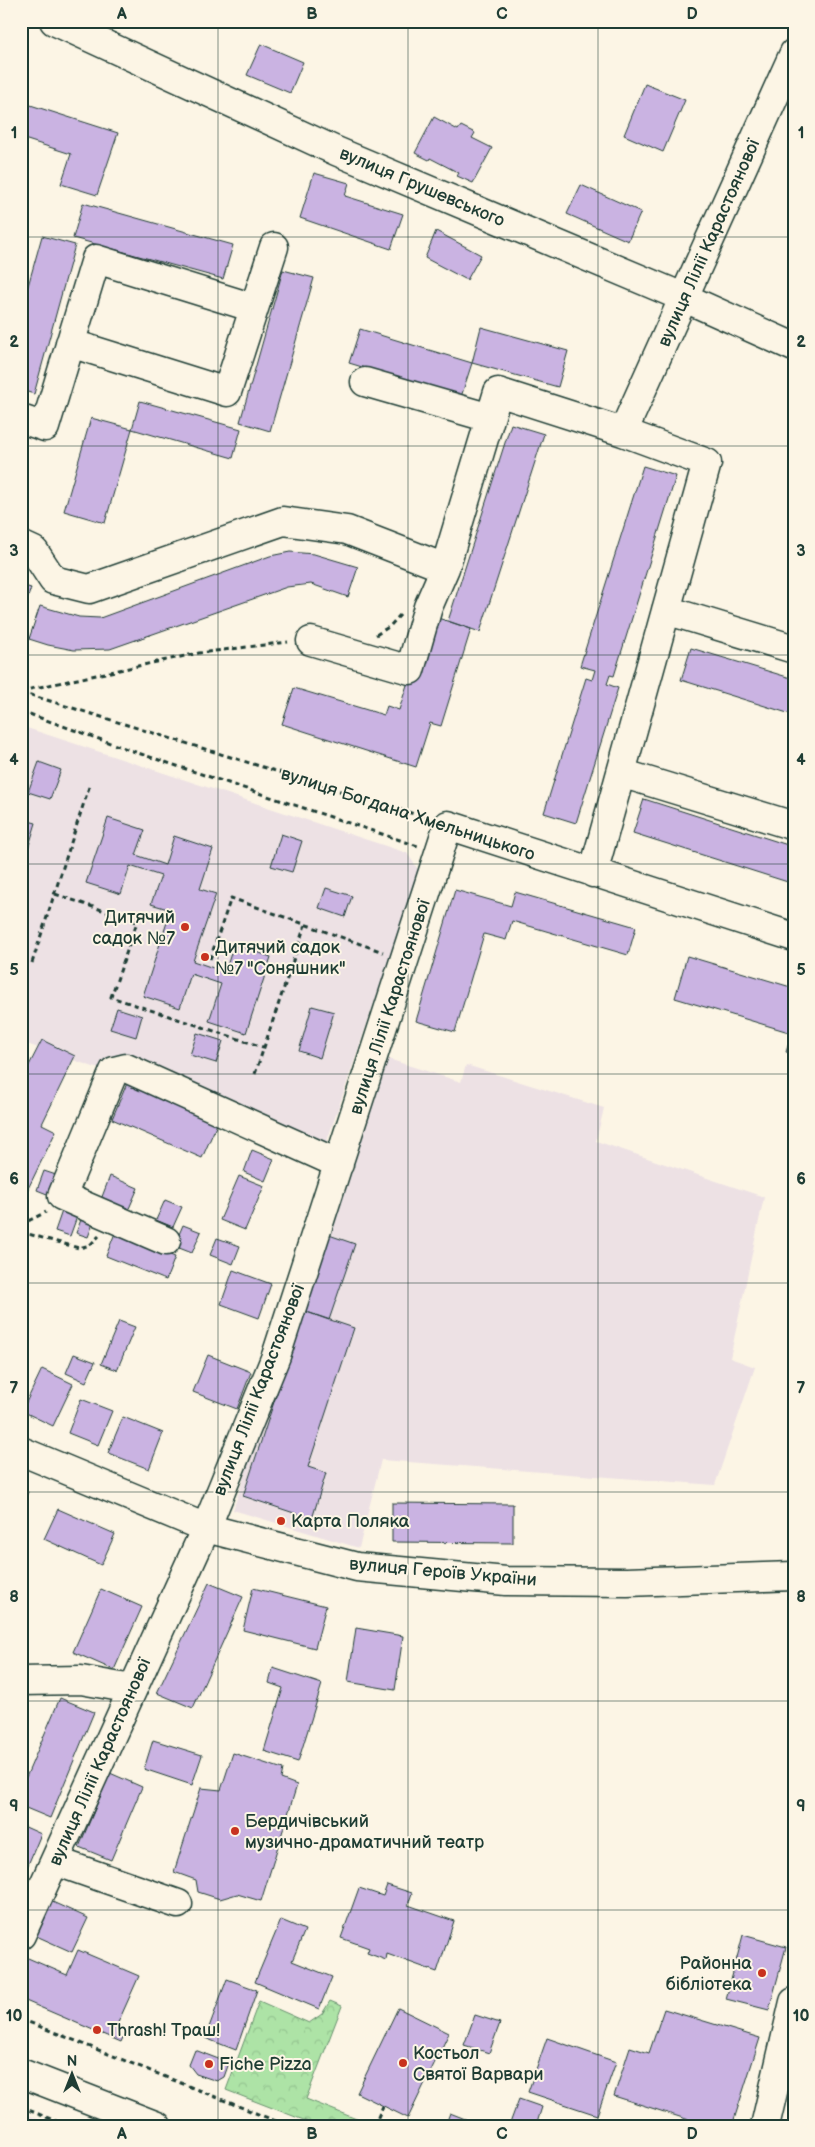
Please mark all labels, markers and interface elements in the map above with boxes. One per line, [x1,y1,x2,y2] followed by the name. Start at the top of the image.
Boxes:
[116,5,127,24] text: A
[306,5,318,24] text: B
[496,5,508,24] text: C
[686,5,698,24] text: D
[11,124,17,143] text: 1
[798,124,804,143] text: 1
[654,135,765,350] street label: вулиця Лілії Карастоянової
[336,143,508,231] street label: вулиця Грушевського
[9,333,19,352] text: 2
[796,333,806,352] text: 2
[9,542,19,561] text: 3
[796,542,806,561] text: 3
[9,751,19,770] text: 4
[796,751,806,770] text: 4
[278,763,538,865] street label: вулиця Богдана Хмельницького
[345,896,435,1117] street label: вулиця Лілії Карастоянової
[93,907,175,949] place label: Дитячий садок №7
[179,921,191,933] marker: Дитячий садок №7
[215,937,346,979] place label: Дитячий садок №7 "Соняшник"
[199,951,211,963] marker: Дитячий садок №7 "Соняшник"
[9,961,19,980] text: 5
[796,961,806,980] text: 5
[9,1170,19,1189] text: 6
[796,1170,806,1189] text: 6
[209,1281,309,1499] street label: вулиця Лілії Карастоянової
[10,1379,19,1398] text: 7
[797,1379,806,1398] text: 7
[291,1511,410,1532] place label: Карта Поляка
[275,1515,287,1527] marker: Карта Поляка
[348,1553,538,1591] street label: вулиця Героїв України
[9,1588,19,1607] text: 8
[796,1588,806,1607] text: 8
[45,1654,156,1869] street label: вулиця Лілії Карастоянової
[9,1797,19,1816] text: 9
[796,1797,806,1816] text: 9
[245,1811,484,1853] place label: Бердичівський музично-драматичний театр
[229,1825,241,1837] marker: Бердичівський музично-драматичний театр
[666,1953,752,1995] place label: Районна бібліотека
[756,1967,768,1979] marker: Районна бібліотека
[6,2007,22,2026] text: 10
[793,2007,809,2026] text: 10
[107,2020,220,2041] place label: Thrash! Траш!
[91,2024,103,2036] marker: Thrash! Траш!
[413,2043,544,2085] place label: Костьол Святої Варвари
[48,2050,98,2100] north arrow
[67,2053,77,2070] text: N
[219,2054,312,2075] place label: Fiche Pizza
[397,2057,409,2069] marker: Костьол Святої Варвари
[203,2058,215,2070] marker: Fiche Pizza
[116,2125,127,2144] text: A
[306,2125,318,2144] text: B
[496,2125,508,2144] text: C
[686,2125,698,2144] text: D

